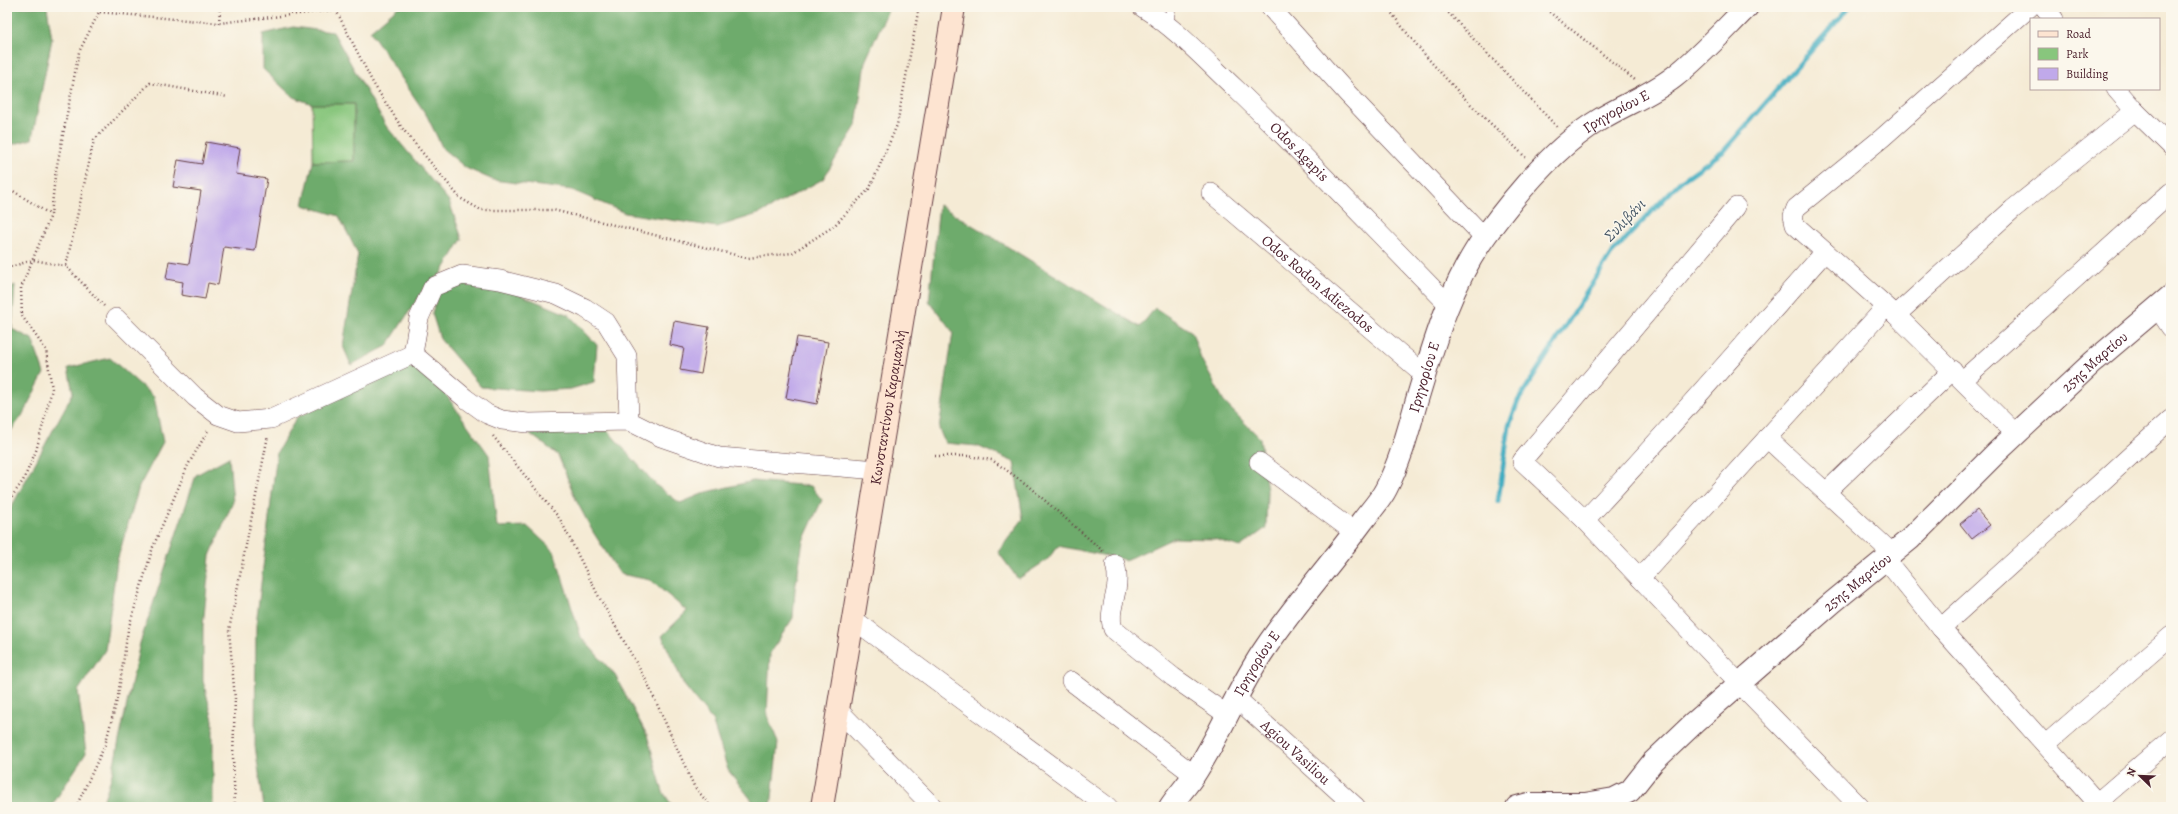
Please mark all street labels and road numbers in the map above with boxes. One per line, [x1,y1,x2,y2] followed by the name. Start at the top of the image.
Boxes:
[1579,85,1653,138] street label: Γρηγορίου Ε
[1265,117,1333,186] street label: Odos Agapis
[1257,230,1378,337] street label: Odos Rodon Adiezodos
[2057,327,2132,397] street label: 25ης Μαρτίου
[865,328,911,487] street label: Κωνσταντίνου Καραμανλή
[1404,339,1444,415] street label: Γρηγορίου Ε
[1819,548,1896,616] street label: 25ης Μαρτίου
[1229,627,1284,700] street label: Γρηγορίου Ε
[1256,715,1336,790] street label: Agiou Vasiliou

